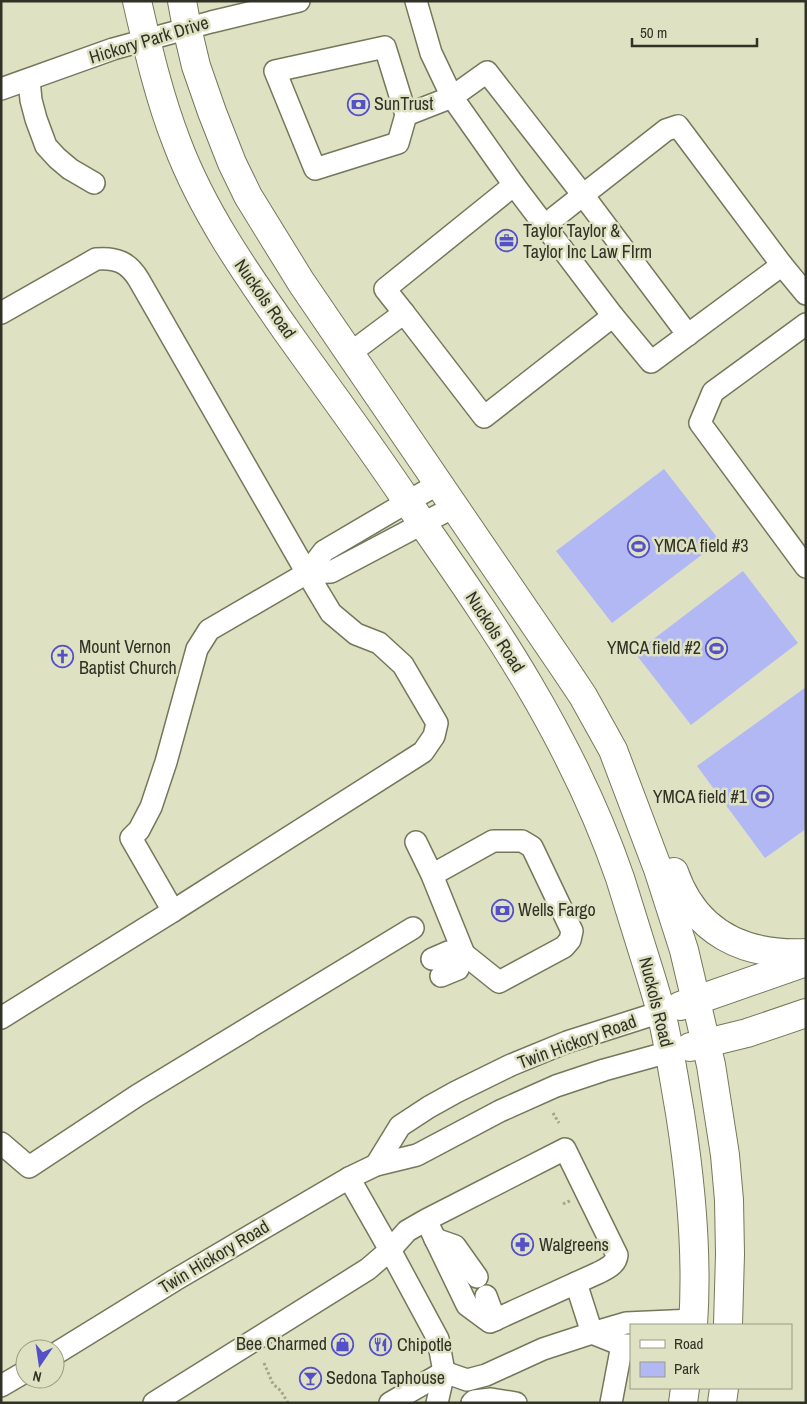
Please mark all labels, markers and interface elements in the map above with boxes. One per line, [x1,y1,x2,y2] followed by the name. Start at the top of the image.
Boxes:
[86,9,212,70] street label: Hickory Park Drive
[632,15,757,47] scale bar
[640,22,667,43] text: 50 m
[374,91,433,116] place label: SunTrust
[346,92,370,116] bank icon: SunTrust
[523,218,652,264] place label: Taylor Taylor & Taylor Inc Law FIrm
[495,229,519,253] office icon: Taylor Taylor & Taylor Inc Law FIrm
[229,254,302,344] street label: Nuckols Road
[654,533,748,558] place label: YMCA field #3
[626,534,650,558] sports icon: YMCA field #3
[460,586,531,677] street label: Nuckols Road
[79,634,177,680] place label: Mount Vernon Baptist Church
[607,635,701,660] place label: YMCA field #2
[705,636,729,660] sports icon: YMCA field #2
[51,645,75,669] church icon: Mount Vernon Baptist Church
[653,784,748,809] place label: YMCA field #1
[751,785,775,809] sports icon: YMCA field #1
[518,897,596,922] place label: Wells Fargo
[490,898,514,922] bank icon: Wells Fargo
[633,954,680,1049] street label: Nuckols Road
[514,1008,640,1075] street label: Twin Hickory Road
[154,1214,274,1299] street label: Twin Hickory Road
[539,1232,609,1257] place label: Walgreens
[511,1233,535,1257] pharmacy icon: Walgreens
[630,1324,792,1389] legend
[236,1331,327,1356] place label: Bee Charmed
[331,1332,355,1356] shop icon: Bee Charmed
[397,1332,452,1357] place label: Chipotle
[369,1333,393,1357] restaurant icon: Chipotle
[674,1333,703,1354] text: Road
[15,1339,65,1389] north arrow
[674,1358,700,1379] text: Park
[326,1365,445,1390] place label: Sedona Taphouse
[298,1366,322,1390] bar icon: Sedona Taphouse
[31,1367,43,1386] text: N

